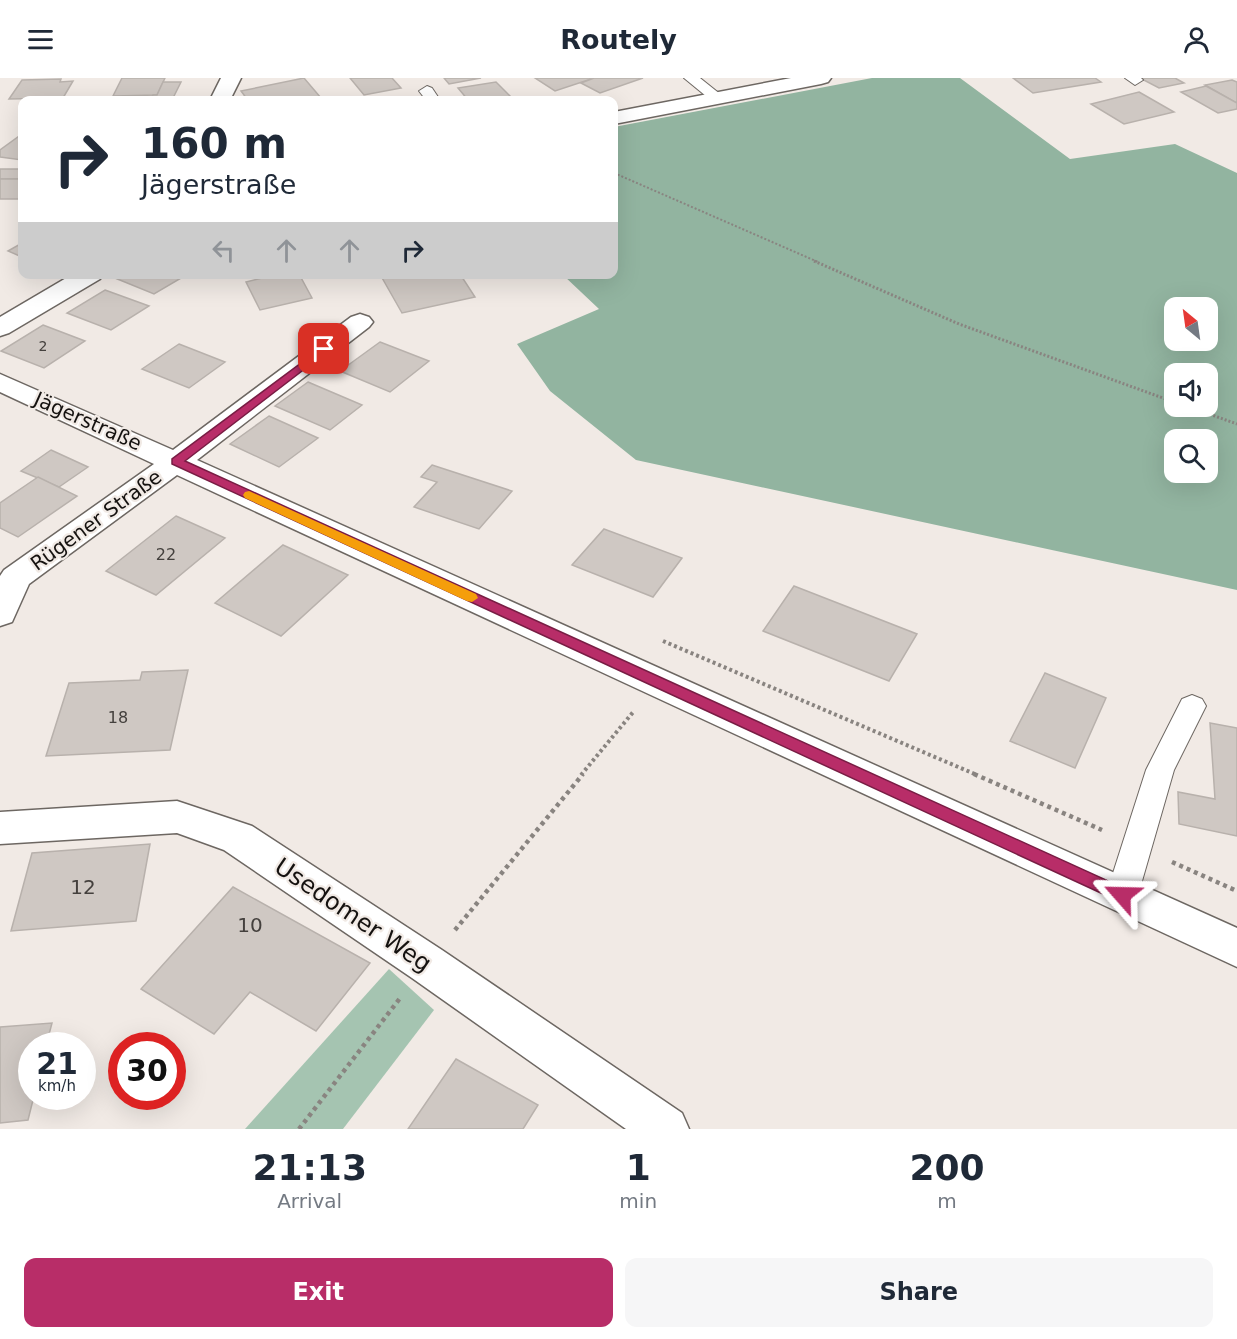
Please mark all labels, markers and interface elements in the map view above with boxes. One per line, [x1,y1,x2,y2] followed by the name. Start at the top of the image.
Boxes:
[24,23,57,56] icon: menu
[1180,23,1213,56] icon: person
[560,24,677,55] text: Routely
[141,119,287,168] text: 160 m
[42,120,120,198] icon: right
[141,169,296,200] text: Jägerstraße
[207,234,240,267] icon: left
[270,234,303,267] icon: ahead
[333,234,366,267] icon: ahead
[396,234,429,267] icon: right
[1164,297,1218,351] north arrow
[1164,297,1218,483] map controls
[298,323,349,374] pin
[307,332,340,365] icon: arrive
[39,338,47,354] house number: 2
[1164,363,1218,417] button: sound
[29,386,145,455] street label: Jägerstraße
[1164,429,1218,483] button: search
[26,464,166,576] street label: Rügener Straße
[156,545,176,564] house number: 22
[108,708,128,727] house number: 18
[269,852,437,978] street label: Usedomer Weg
[1090,863,1154,927] position arrow
[70,875,96,899] house number: 12
[237,913,263,937] house number: 10
[108,1032,186,1110] speed limit sign: 30
[36,1046,78,1081] text: 21
[38,1077,76,1095] text: km/h
[252,1147,367,1188] text: 21:13
[626,1147,651,1188] text: 1
[909,1147,985,1188] text: 200
[277,1189,342,1213] text: Arrival
[619,1189,657,1213] text: min
[937,1189,957,1213] text: m
[24,1258,613,1327] button: Exit
[625,1258,1213,1327] button: Share

